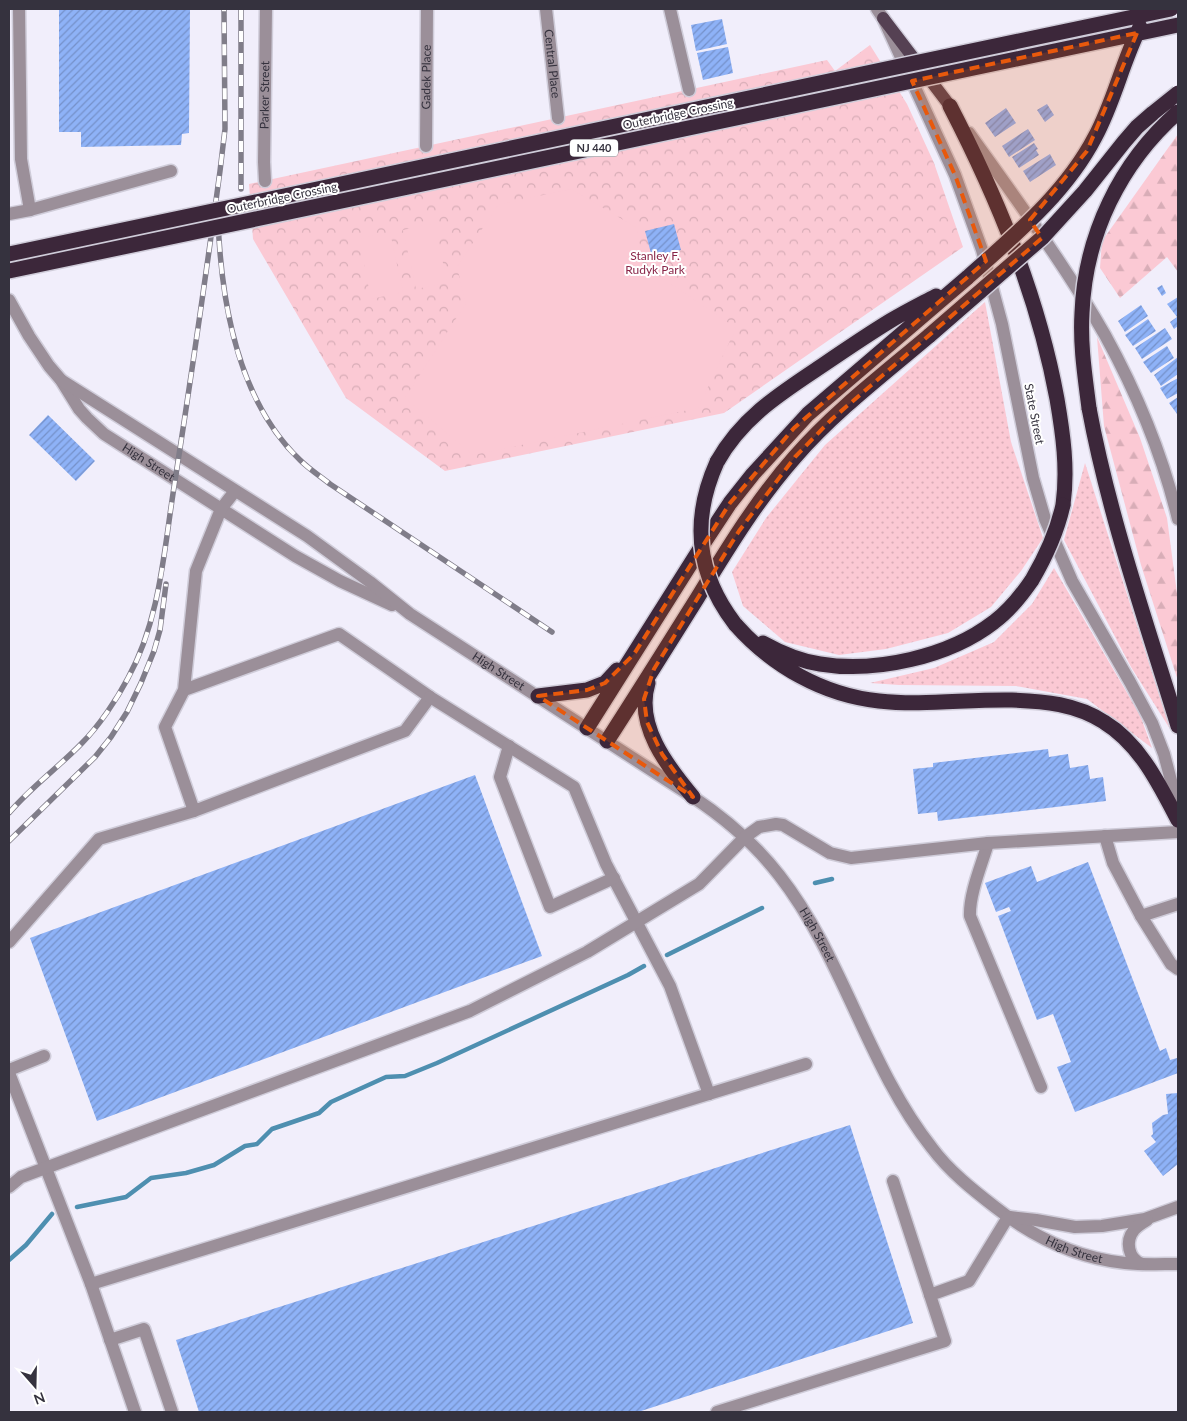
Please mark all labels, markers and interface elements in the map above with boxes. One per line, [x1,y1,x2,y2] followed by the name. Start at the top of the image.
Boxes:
[541,28,564,99] street label: Central Place
[418,44,434,110] street label: Gadek Place
[256,60,272,129] street label: Parker Street
[621,94,734,133] street label: Outerbridge Crossing
[570,140,618,156] road number: NJ 440
[225,178,338,217] street label: Outerbridge Crossing
[625,248,686,277] park label: Stanley F. Rudyk Park
[1021,382,1048,446] street label: State Street
[120,440,179,485] street label: High Street
[470,648,529,694] street label: High Street
[797,904,839,965] street label: High Street
[1043,1232,1105,1266] street label: High Street
[10,1361,60,1411] north arrow
[32,1389,48,1409] text: N

